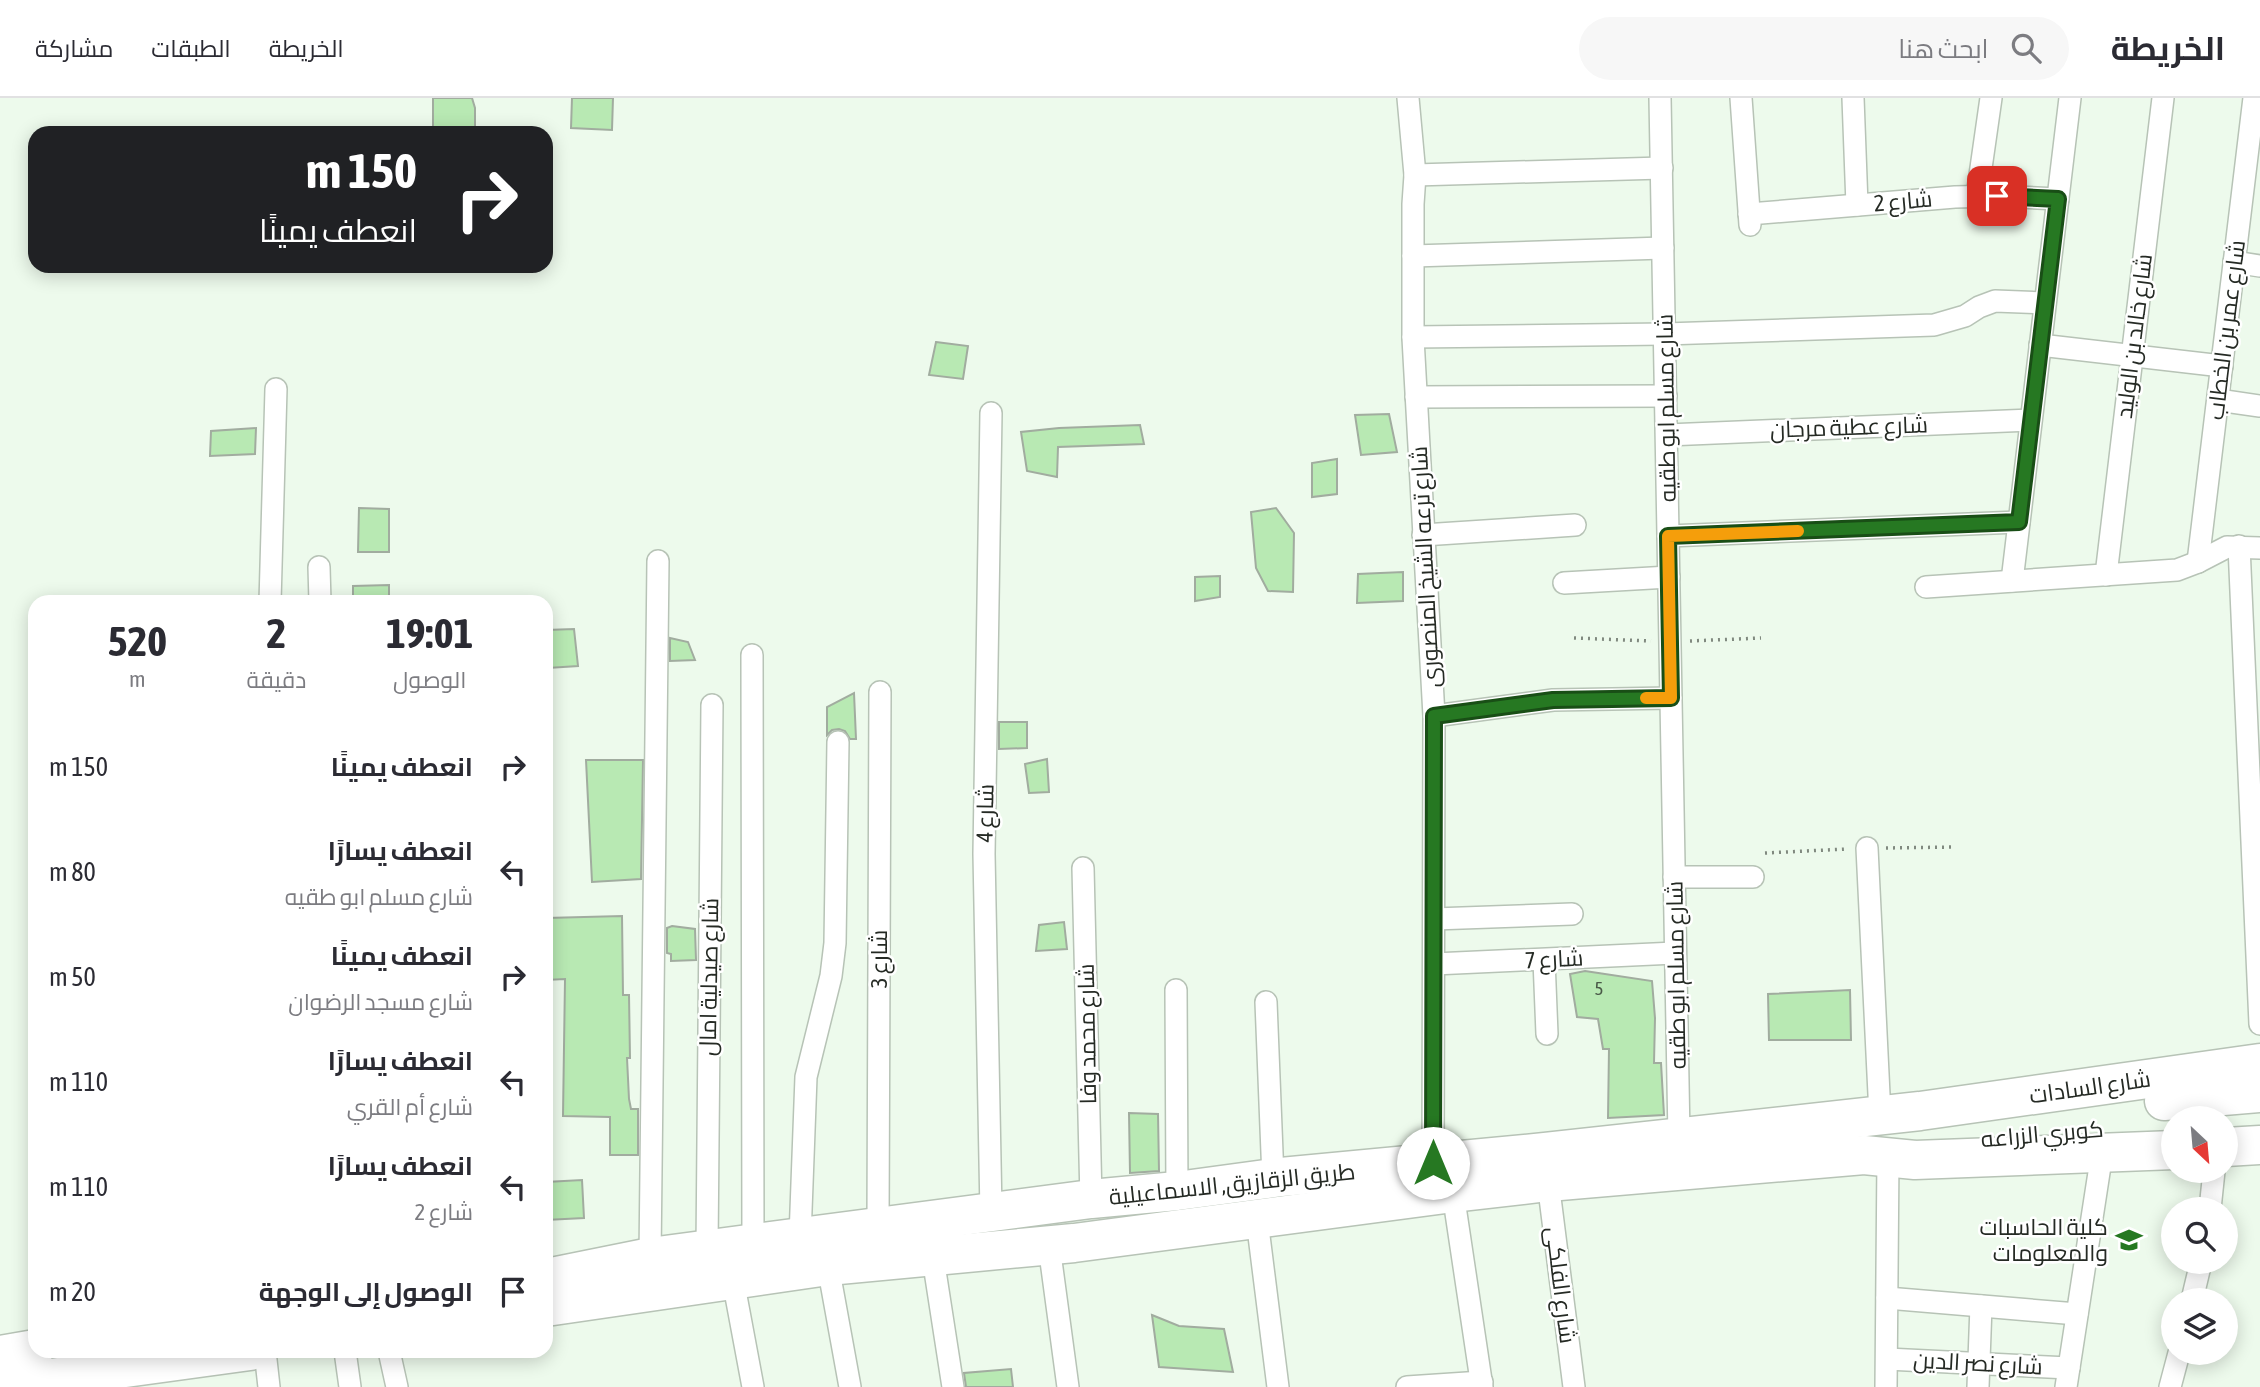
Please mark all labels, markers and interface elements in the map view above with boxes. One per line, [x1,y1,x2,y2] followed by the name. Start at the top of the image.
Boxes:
[1579,17,2069,80] search box
[2007,29,2045,67] icon: search
[2111,29,2225,67] text: الخريطة
[1898,34,1989,64] text: ابحث هنا
[35,35,113,62] text: مشاركة
[151,35,231,62] text: الطبقات
[269,35,344,62] text: الخريطة
[306,142,417,198] text: 150 m
[441,154,532,245] icon: right
[1967,166,2027,226] pin
[1978,177,2016,215] icon: arrive
[1873,185,1934,219] street label: شارع 2
[259,212,417,249] text: انعطف يمينًا
[2202,239,2253,422] street label: شارع عمر بن الخطاب
[2111,252,2160,420] street label: شارع خالد بن الوليد
[1651,314,1684,502] street label: شارع مسلم ابو طقيه
[1769,411,1929,446] street label: شارع عطية مرجان
[1406,445,1447,688] street label: شارع ترعه الشيخ المنصورى
[267,609,286,657] text: 2
[386,609,473,657] text: 19:01
[108,617,167,665] text: 520
[129,666,146,692] text: m
[247,667,306,693] text: دقيقة
[393,667,466,693] text: الوصول
[494,748,532,786] icon: right
[49,752,108,782] text: 150 m
[331,752,473,782] text: انعطف يمينًا
[971,784,1002,843] street label: شارع 4
[328,836,473,866] text: انعطف يسارًا
[494,853,532,891] icon: left
[49,857,96,887] text: 80 m
[1661,881,1694,1069] street label: شارع مسلم ابو طقيه
[285,884,473,910] text: شارع مسلم ابو طقيه
[695,898,726,1056] street label: شارع صيدلية امال
[866,930,895,988] street label: شارع 3
[331,941,473,971] text: انعطف يمينًا
[1524,944,1584,977] street label: شارع 7
[494,958,532,996] icon: right
[49,962,96,992] text: 50 m
[1073,963,1104,1105] street label: شارع محمد وفا
[1595,977,1603,999] house number: 5
[288,989,473,1015] text: شارع مسجد الرضوان
[328,1046,473,1076] text: انعطف يسارًا
[494,1063,532,1101] icon: left
[2028,1066,2153,1111] street label: شارع السادات
[49,1067,108,1097] text: 110 m
[347,1094,473,1120] text: شارع أم القري
[2161,1106,2238,1183] north arrow
[2161,1106,2238,1365] map controls
[1980,1116,2105,1157] street label: كوبري الزراعه
[1396,1126,1470,1200] position arrow
[328,1151,473,1181] text: انعطف يسارًا
[1108,1158,1357,1211] street label: طريق الزقازيق, الاسماعيلية
[494,1168,532,1206] icon: left
[49,1172,108,1202] text: 110 m
[2161,1197,2238,1274] button: search
[414,1199,473,1225] text: شارع 2
[1979,1214,2108,1266] place label: كلية الحاسبات والمعلومات
[1538,1225,1581,1345] street label: شارع الفلكى
[2114,1225,2144,1255] school or university icon: كلية الحاسبات والمعلومات
[494,1273,532,1311] icon: arrive
[49,1277,96,1307] text: 20 m
[259,1277,473,1307] text: الوصول إلى الوجهة
[2161,1288,2238,1365] button: layers
[1912,1347,2043,1382] street label: شارع نصر الدين

